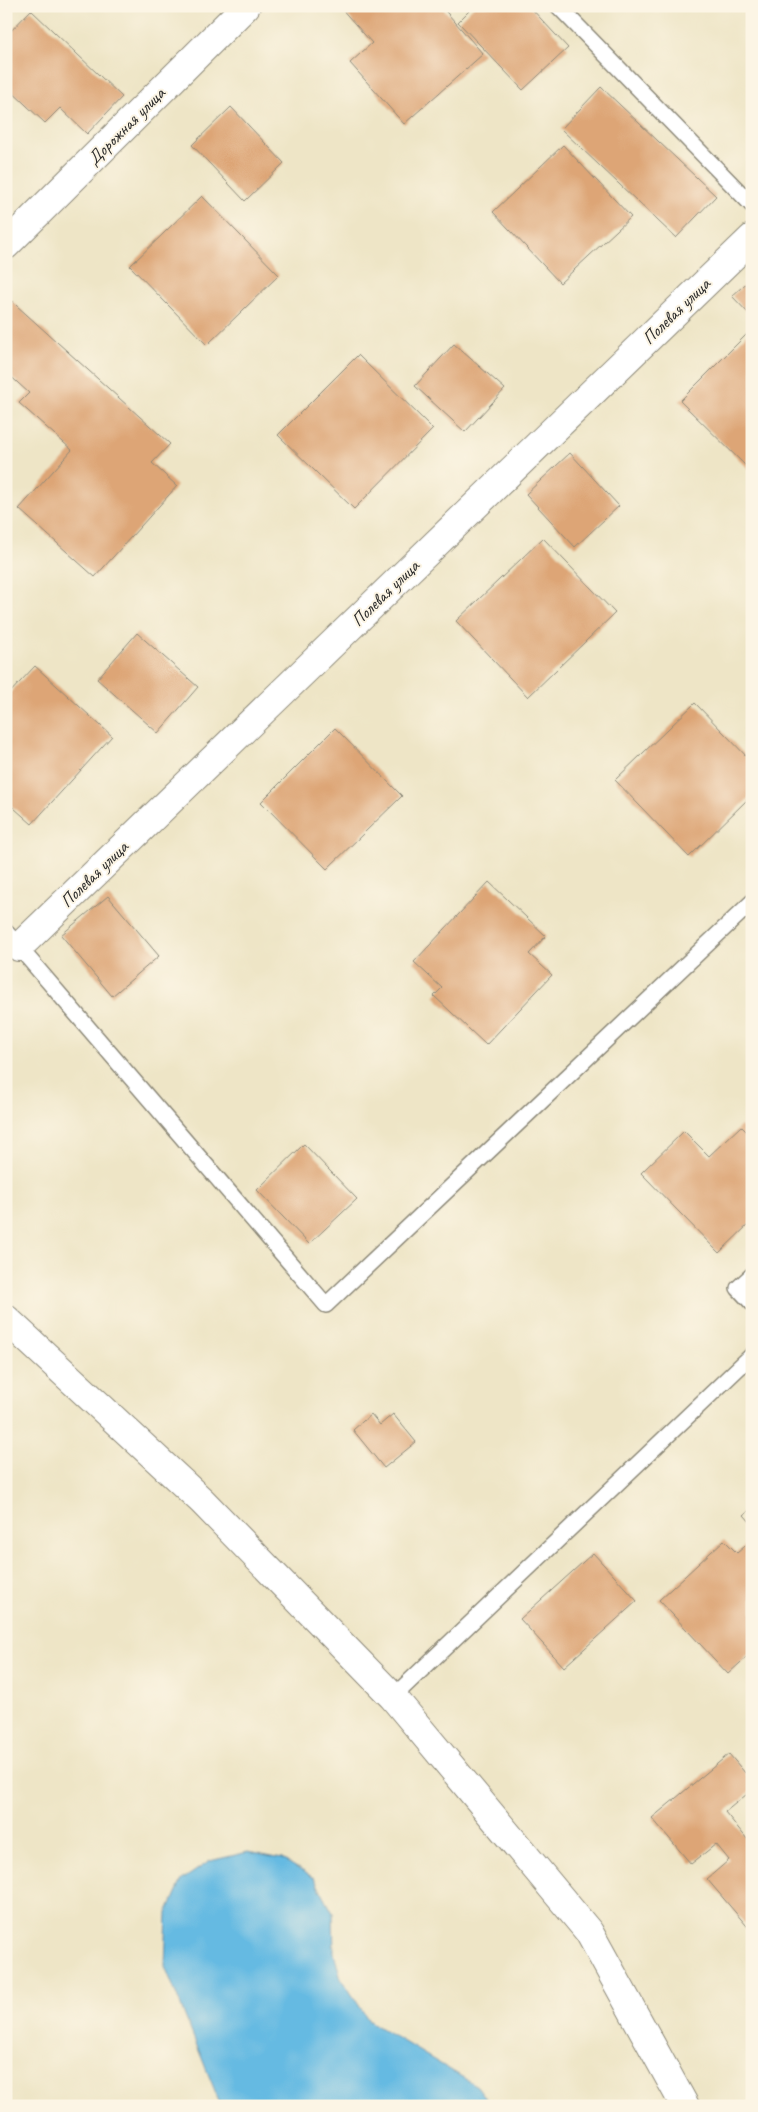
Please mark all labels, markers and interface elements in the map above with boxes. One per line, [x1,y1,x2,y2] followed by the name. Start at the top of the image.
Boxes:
[82,82,170,170] street label: Дорожная улица
[637,272,715,349] street label: Полевая улица
[346,554,424,631] street label: Полевая улица
[55,835,133,912] street label: Полевая улица

